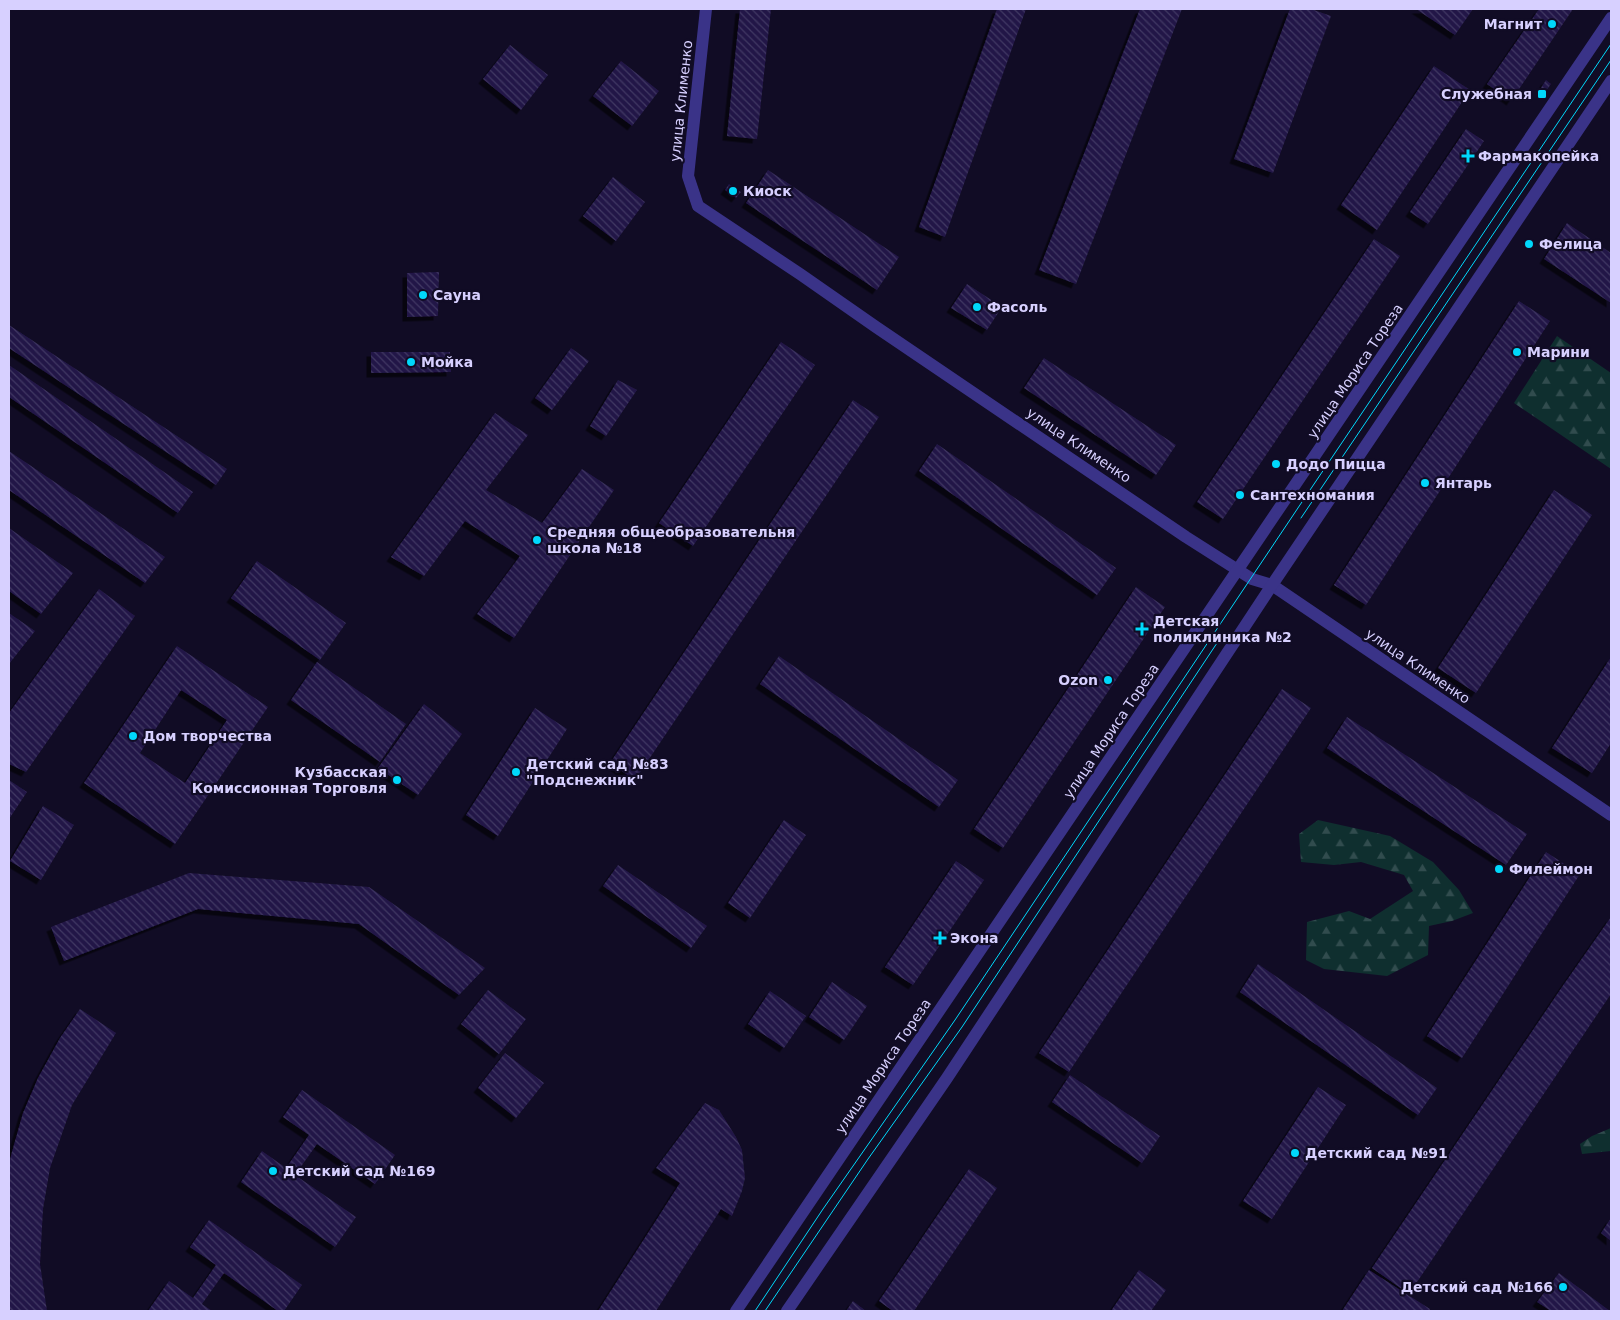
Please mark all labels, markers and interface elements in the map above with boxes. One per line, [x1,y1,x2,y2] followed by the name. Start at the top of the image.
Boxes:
[1484,16,1543,32] place label: Магнит
[1546,18,1558,30] marker: Магнит
[667,39,695,163] street label: улица Клименко
[1441,86,1532,102] place label: Служебная
[1536,88,1548,100] marker: Служебная
[1478,148,1599,164] place label: Фармакопейка
[1462,150,1474,162] marker: Фармакопейка
[743,183,792,199] place label: Киоск
[727,185,739,197] marker: Киоск
[1539,236,1602,252] place label: Фелица
[1523,238,1535,250] marker: Фелица
[433,287,481,303] place label: Сауна
[417,289,429,301] marker: Сауна
[987,299,1048,315] place label: Фасоль
[971,301,983,313] marker: Фасоль
[1304,301,1406,441] street label: улица Мориса Тореза
[1527,344,1590,360] place label: Марини
[1511,346,1523,358] marker: Марини
[421,354,473,370] place label: Мойка
[405,356,417,368] marker: Мойка
[1024,404,1134,486] street label: улица Клименко
[1286,456,1386,472] place label: Додо Пицца
[1270,458,1282,470] marker: Додо Пицца
[1435,475,1492,491] place label: Янтарь
[1419,477,1431,489] marker: Янтарь
[1250,487,1375,503] place label: Сантехномания
[1234,489,1246,501] marker: Сантехномания
[547,524,795,556] place label: Средняя общеобразовательня школа №18
[531,534,543,546] marker: Средняя общеобразовательня школа №18
[1153,613,1292,645] place label: Детская поликлиника №2
[1135,622,1149,636] marker: Детская поликлиника №2
[1363,625,1473,707] street label: улица Клименко
[1060,661,1162,801] street label: улица Мориса Тореза
[1058,672,1098,688] place label: Ozon
[1102,674,1114,686] marker: Ozon
[143,728,272,744] place label: Дом творчества
[127,730,139,742] marker: Дом творчества
[526,756,669,788] place label: Детский сад №83 "Подснежник"
[192,764,387,796] place label: Кузбасская Комиссионная Торговля
[510,766,522,778] marker: Детский сад №83 "Подснежник"
[391,774,403,786] marker: Кузбасская Комиссионная Торговля
[1509,861,1593,877] place label: Филеймон
[1493,863,1505,875] marker: Филеймон
[950,930,999,946] place label: Экона
[934,932,946,944] marker: Экона
[832,996,934,1136] street label: улица Мориса Тореза
[1305,1145,1448,1161] place label: Детский сад №91
[1289,1147,1301,1159] marker: Детский сад №91
[283,1163,435,1179] place label: Детский сад №169
[267,1165,279,1177] marker: Детский сад №169
[1401,1279,1553,1295] place label: Детский сад №166
[1557,1281,1569,1293] marker: Детский сад №166

